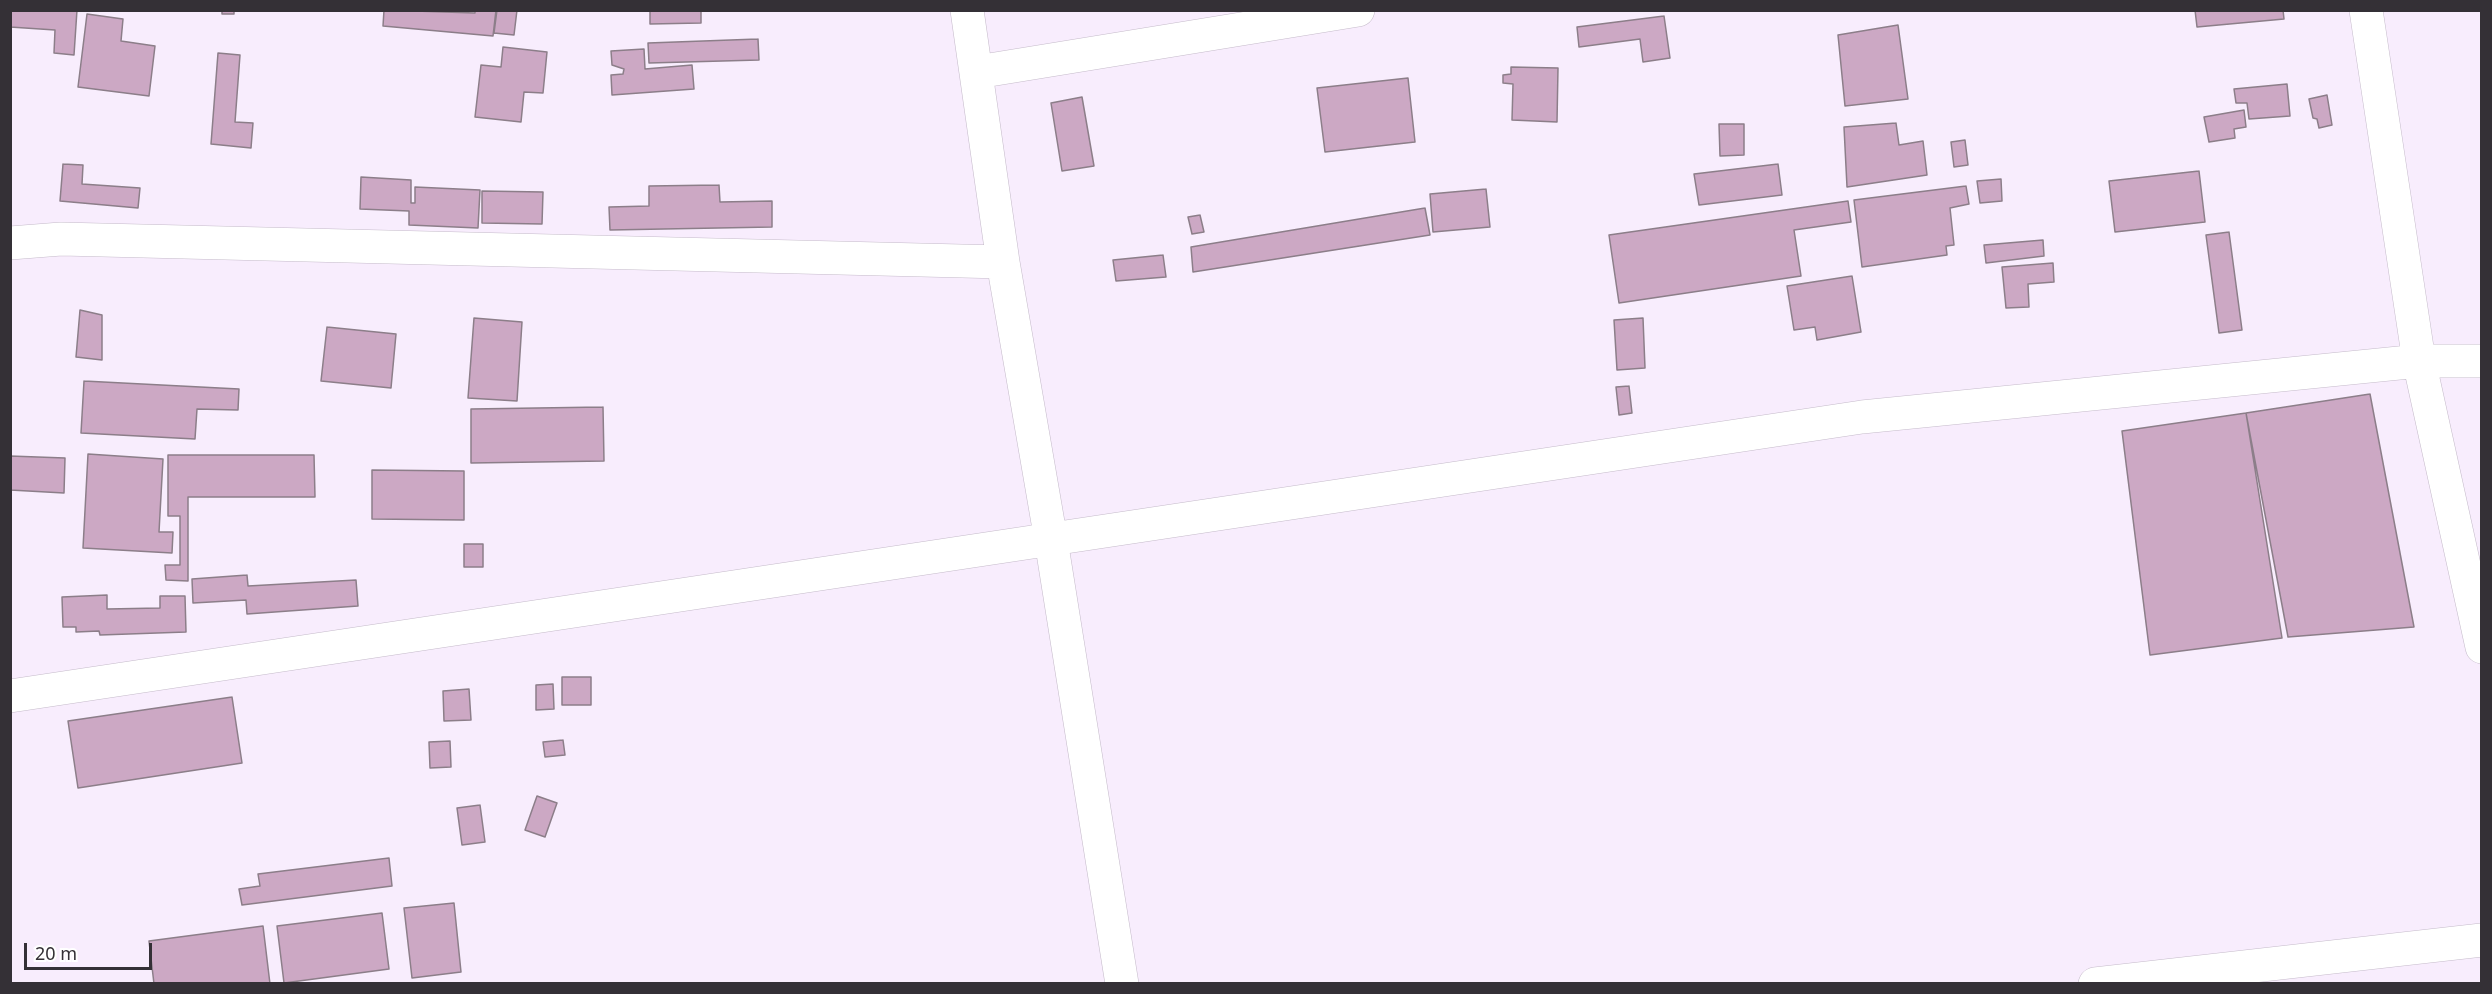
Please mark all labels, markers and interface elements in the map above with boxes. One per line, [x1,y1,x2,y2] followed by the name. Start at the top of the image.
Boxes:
[27,931,154,969] scale bar
[35,941,77,965] text: 20 m

